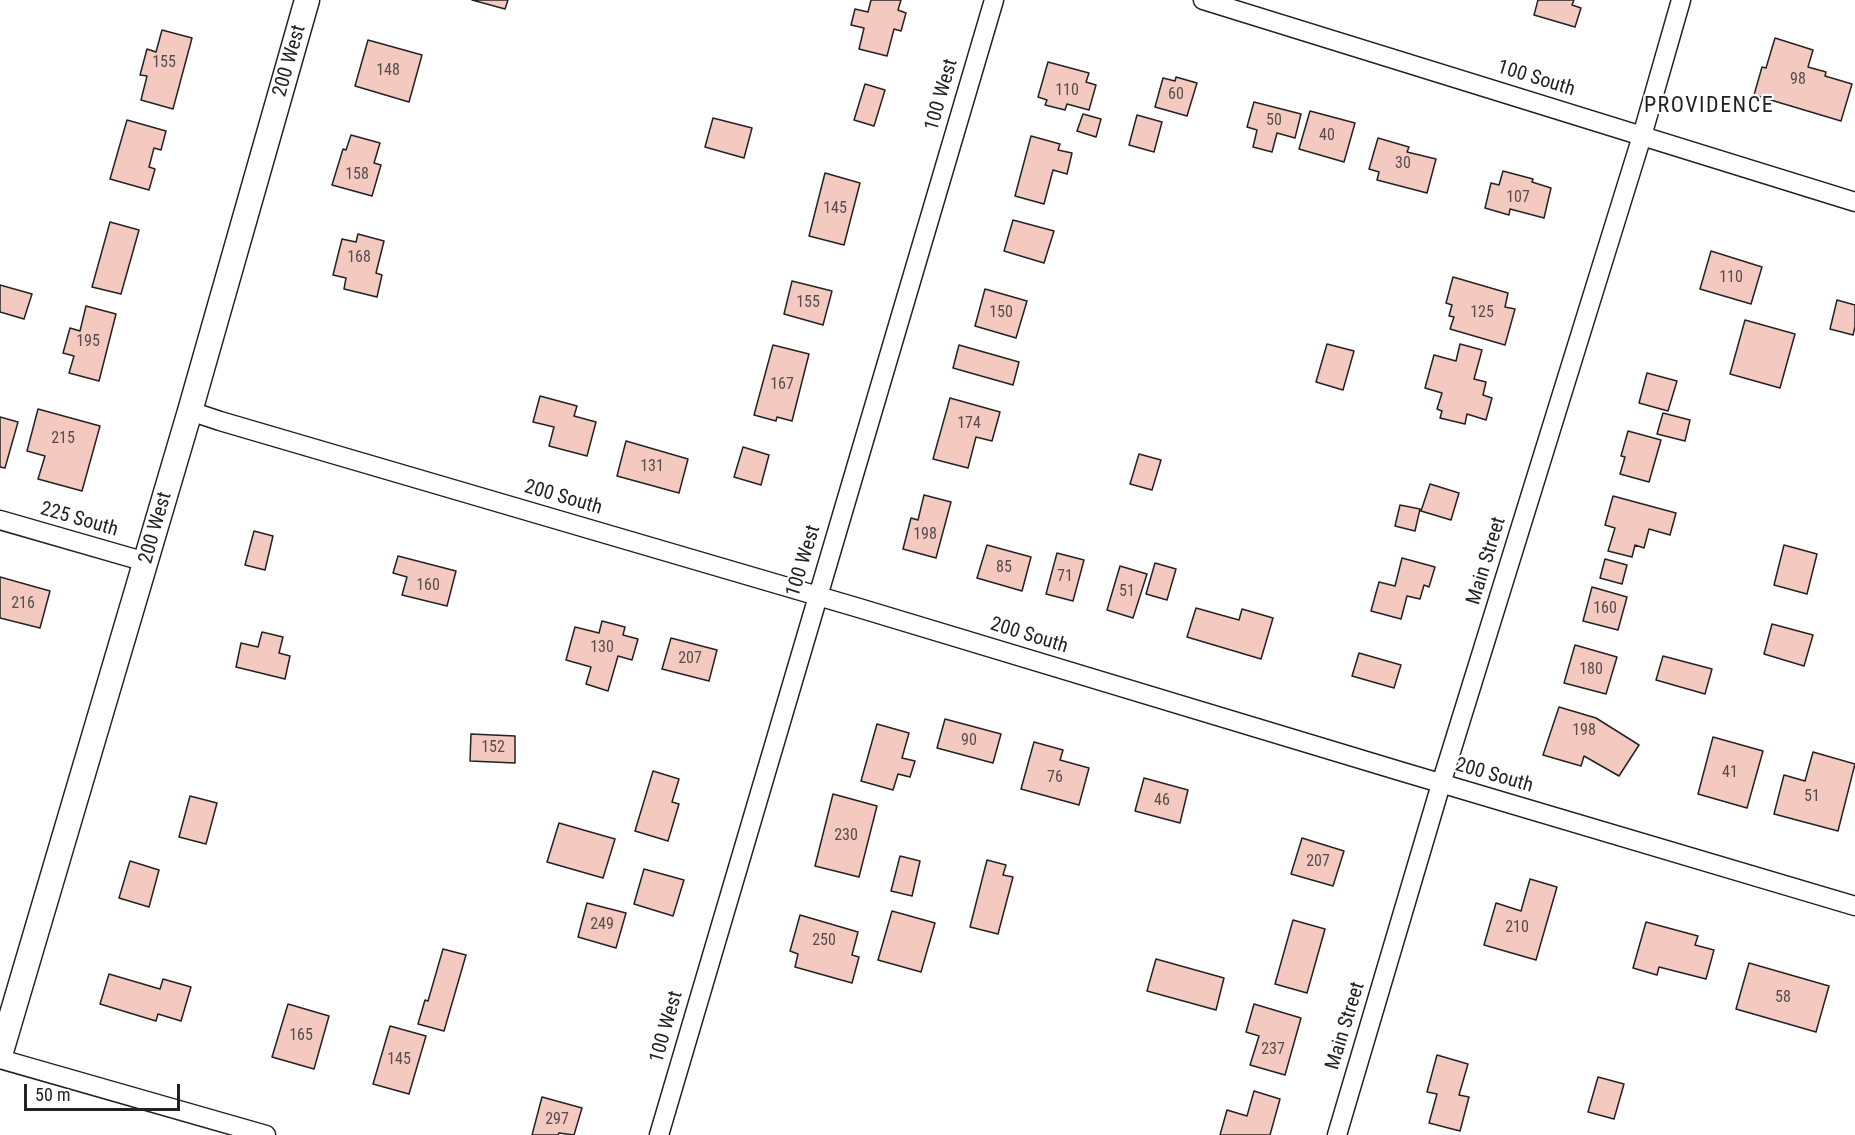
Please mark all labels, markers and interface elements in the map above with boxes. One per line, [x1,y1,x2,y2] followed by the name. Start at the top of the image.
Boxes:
[268,22,312,100] street label: 200 West
[152,53,176,73] house number: 155
[920,56,964,134] street label: 100 West
[1494,56,1578,102] street label: 100 South
[376,61,400,81] house number: 148
[1790,70,1806,90] house number: 98
[1055,81,1079,101] house number: 110
[1168,85,1184,105] house number: 60
[1644,93,1774,119] district label: PROVIDENCE
[1266,111,1282,131] house number: 50
[1319,126,1335,146] house number: 40
[1395,154,1411,174] house number: 30
[345,165,369,185] house number: 158
[1506,188,1530,208] house number: 107
[823,199,847,219] house number: 145
[347,248,371,268] house number: 168
[1719,268,1743,288] house number: 110
[796,293,820,313] house number: 155
[989,303,1013,323] house number: 150
[1470,303,1494,323] house number: 125
[76,332,100,352] house number: 195
[770,375,794,395] house number: 167
[957,414,981,434] house number: 174
[51,429,75,449] house number: 215
[640,457,664,477] house number: 131
[521,475,605,521] street label: 200 South
[134,489,178,567] street label: 200 West
[37,497,121,543] street label: 225 South
[1462,514,1512,608] street label: Main Street
[782,522,826,600] street label: 100 West
[913,525,937,545] house number: 198
[996,558,1012,578] house number: 85
[1057,567,1073,587] house number: 71
[416,576,440,596] house number: 160
[1119,582,1135,602] house number: 51
[11,594,35,614] house number: 216
[1593,599,1617,619] house number: 160
[987,613,1071,659] street label: 200 South
[590,638,614,658] house number: 130
[678,649,702,669] house number: 207
[1579,660,1603,680] house number: 180
[1572,721,1596,741] house number: 198
[961,731,977,751] house number: 90
[481,738,505,758] house number: 152
[1452,753,1536,799] street label: 200 South
[1722,763,1738,783] house number: 41
[1047,768,1063,788] house number: 76
[1804,787,1820,807] house number: 51
[1154,791,1170,811] house number: 46
[834,826,858,846] house number: 230
[1306,852,1330,872] house number: 207
[590,915,614,935] house number: 249
[1505,918,1529,938] house number: 210
[812,931,836,951] house number: 250
[1321,979,1371,1073] street label: Main Street
[645,988,689,1066] street label: 100 West
[1775,988,1791,1008] house number: 58
[289,1026,313,1046] house number: 165
[1261,1040,1285,1060] house number: 237
[387,1050,411,1070] house number: 145
[27,1072,183,1110] scale bar
[35,1084,70,1105] text: 50 m
[545,1110,569,1130] house number: 297

